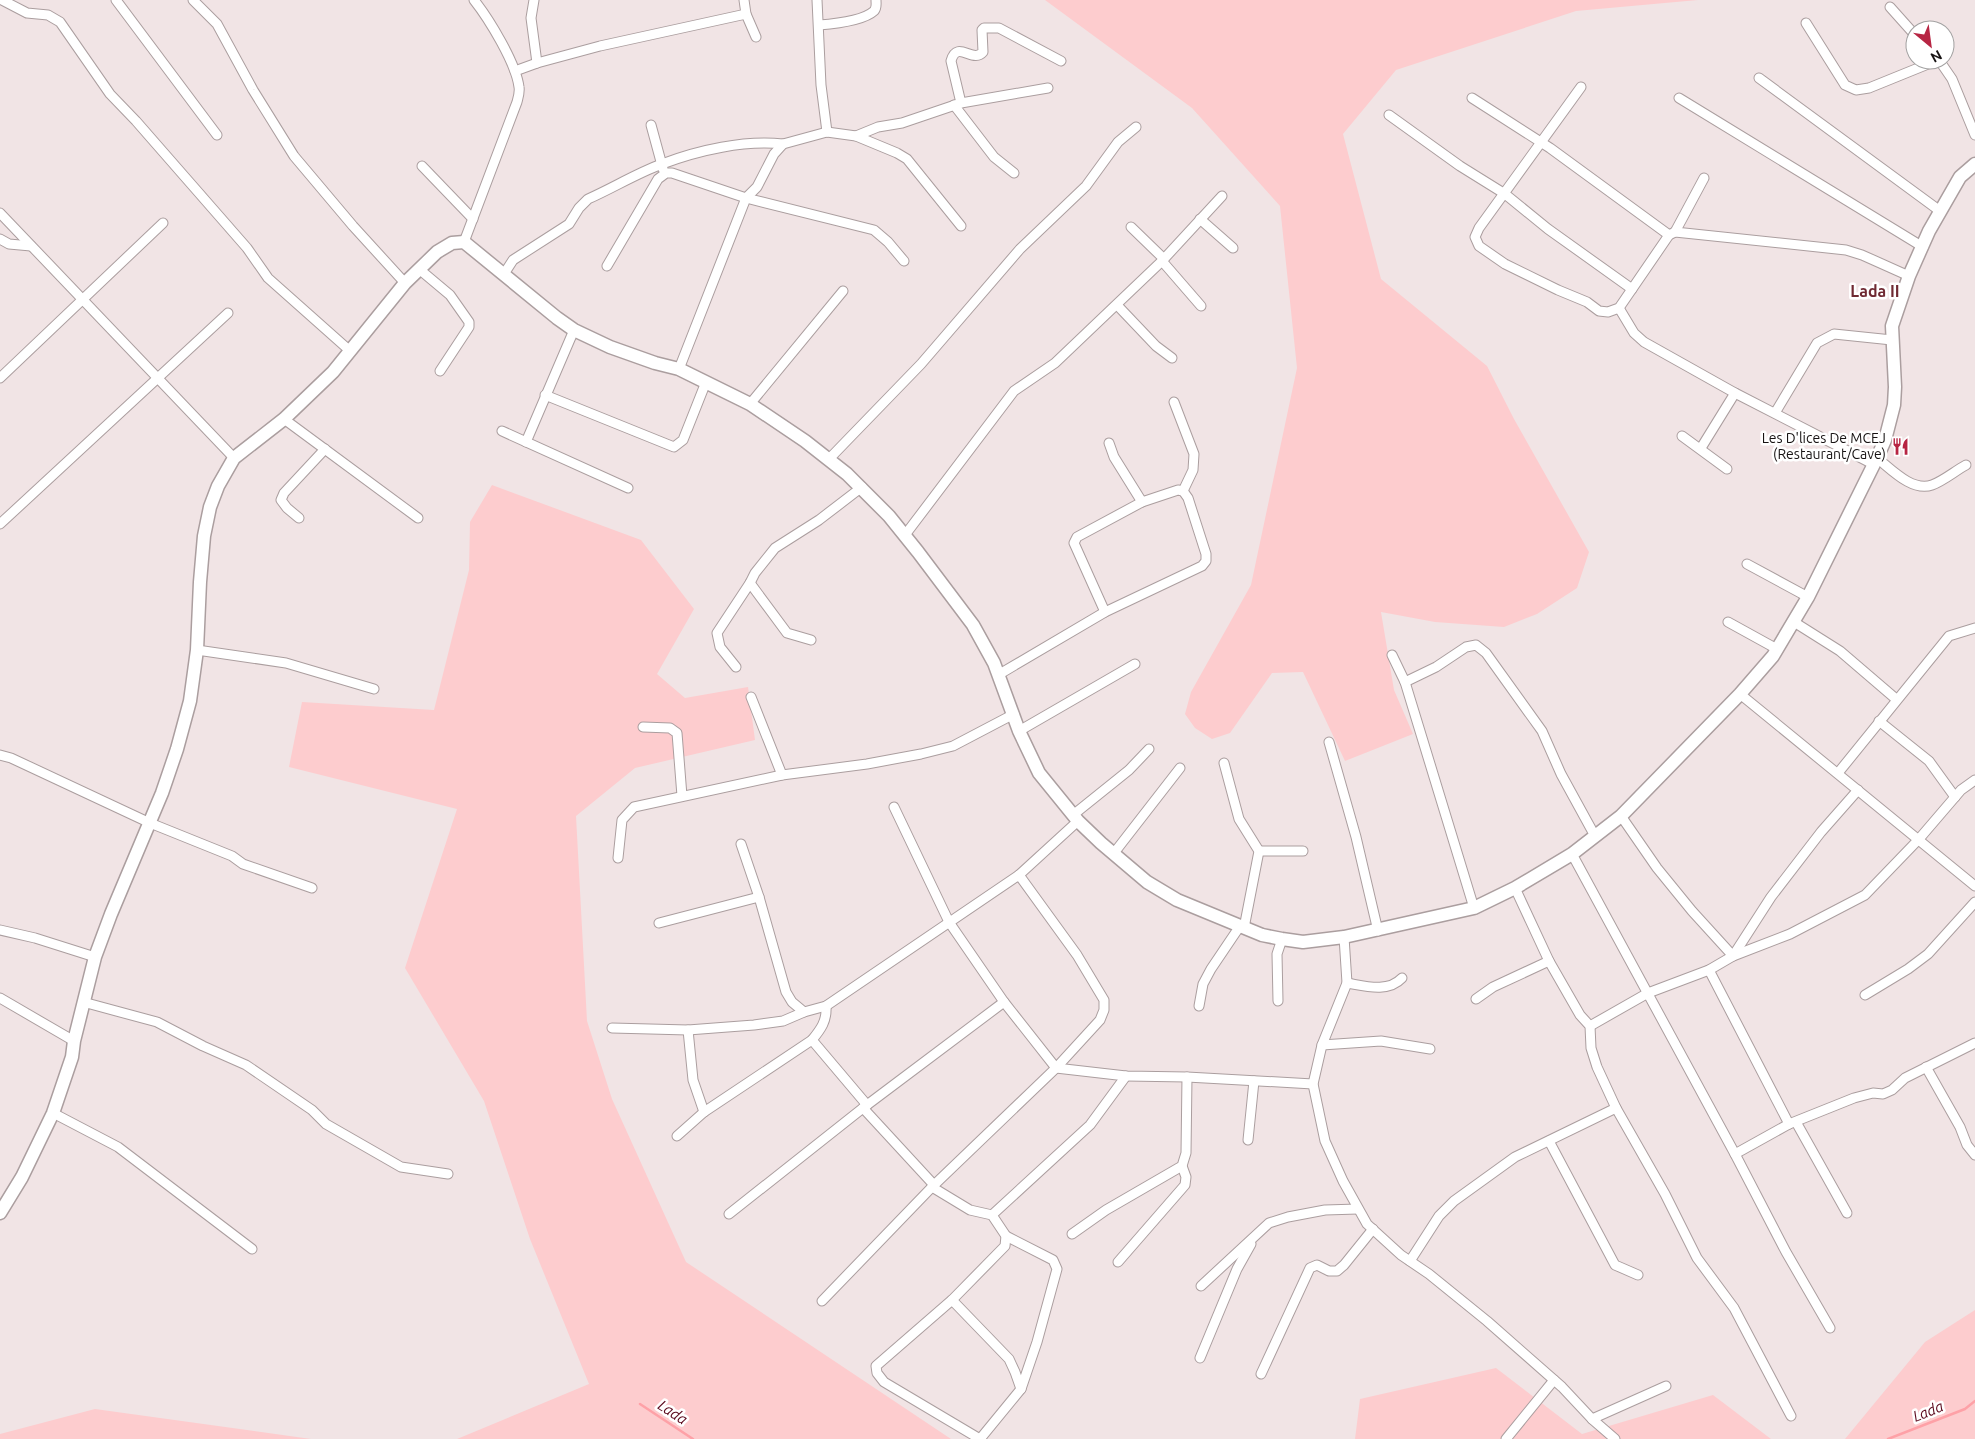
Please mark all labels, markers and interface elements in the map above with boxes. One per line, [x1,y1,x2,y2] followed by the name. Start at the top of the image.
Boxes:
[1905,20,1955,70] north arrow
[1928,47,1945,66] text: N
[1850,282,1900,300] district label: Lada II
[1762,430,1886,462] place label: Les D'lices De MCEJ (Restaurant/Cave)
[1890,436,1910,456] restaurant icon: Les D'lices De MCEJ (Restaurant/Cave)
[655,1396,691,1428] water label: Lada
[1910,1397,1946,1425] water label: Lada

